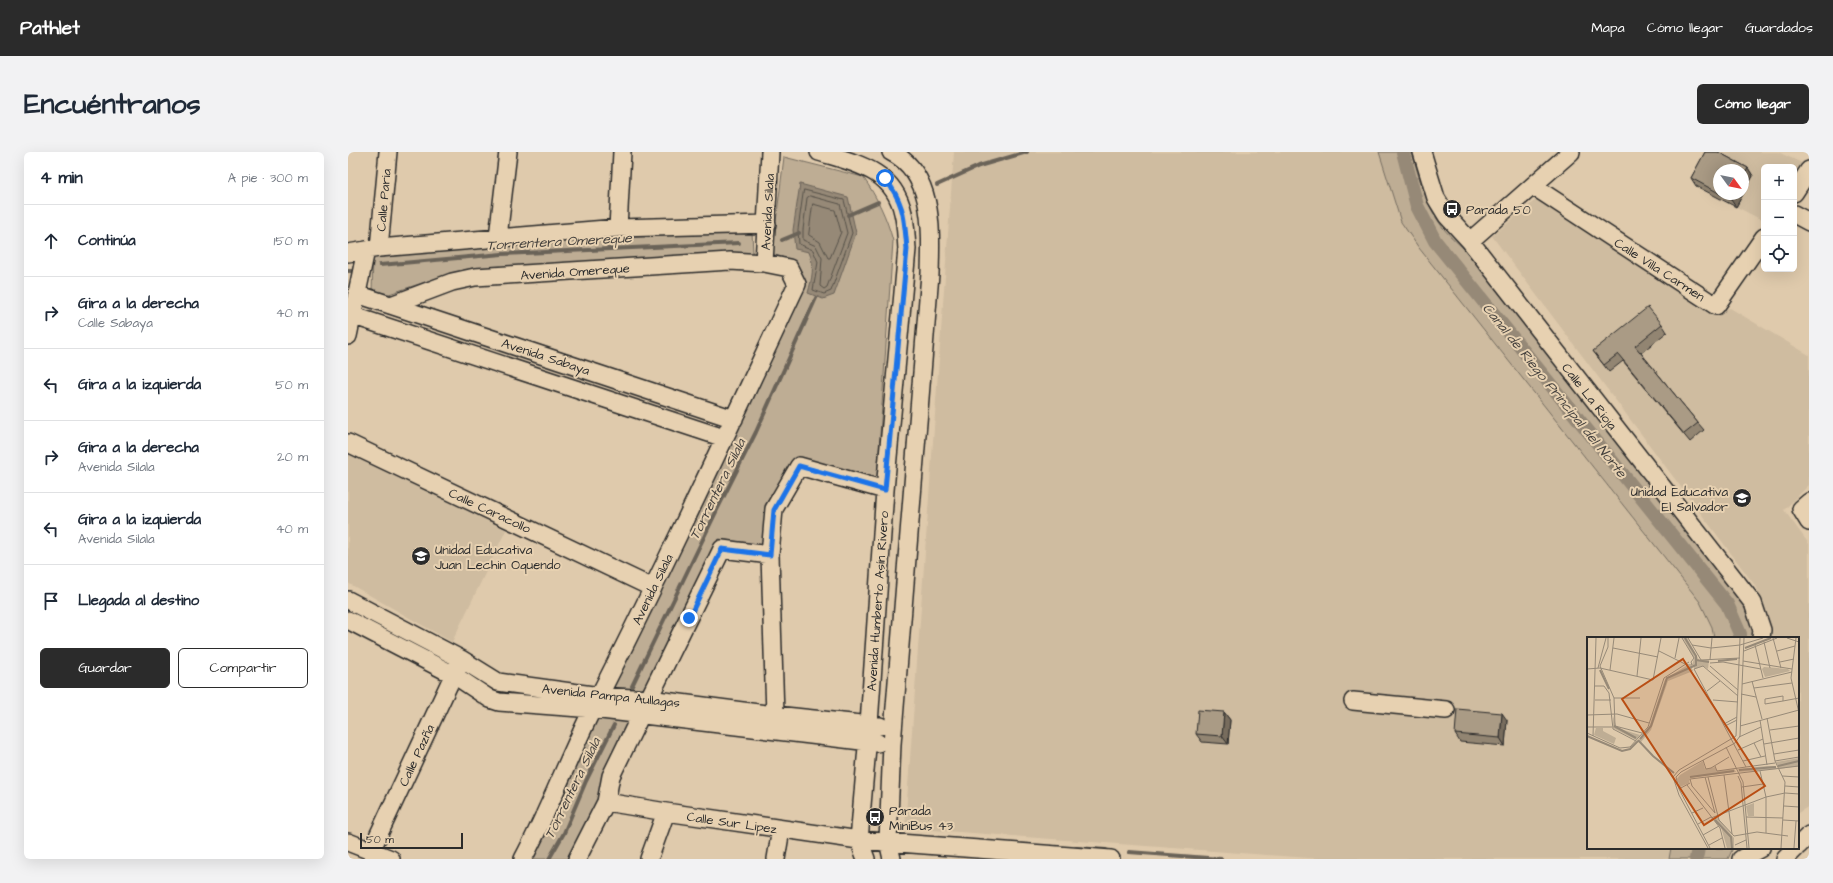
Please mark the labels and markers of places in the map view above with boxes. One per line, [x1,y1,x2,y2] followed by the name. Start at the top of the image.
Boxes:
[1441,198,1463,220] bus stop icon: Parada 50
[1466,201,1531,219] place label: Parada 50
[1631,483,1728,516] place label: Unidad Educativa El Salvador
[1731,487,1753,509] school or university icon: Unidad Educativa El Salvador
[435,541,561,574] place label: Unidad Educativa Juan Lechin Oquendo
[410,545,432,567] school or university icon: Unidad Educativa Juan Lechin Oquendo
[889,802,954,835] place label: Parada MiniBus 43
[864,806,886,828] bus stop icon: Parada MiniBus 43

